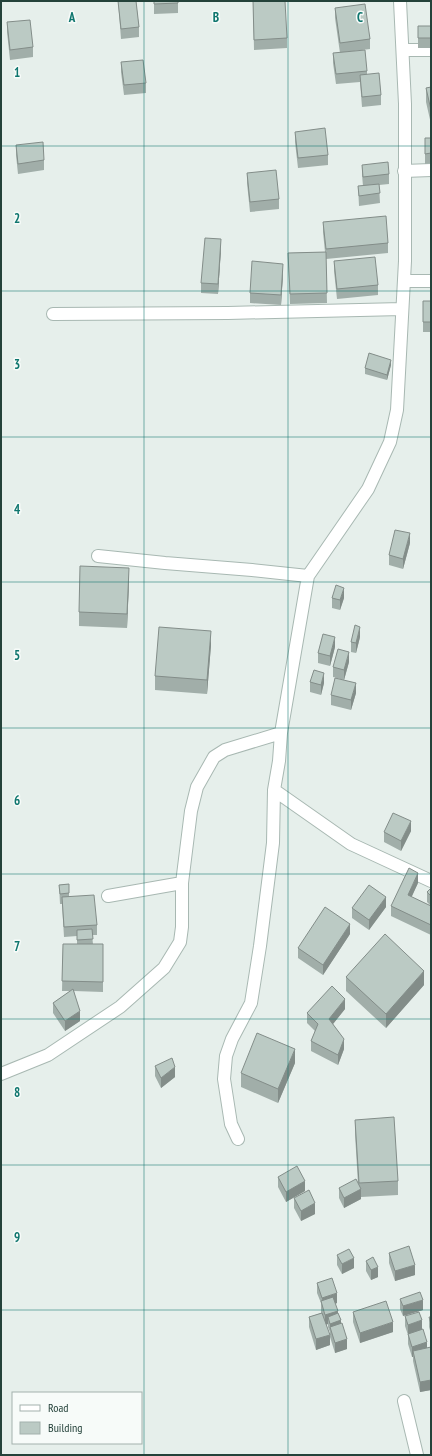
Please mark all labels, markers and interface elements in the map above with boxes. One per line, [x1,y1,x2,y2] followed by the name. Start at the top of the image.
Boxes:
[68,9,76,26] text: A
[213,9,219,26] text: B
[357,9,363,26] text: C
[14,64,20,81] text: 1
[14,210,20,227] text: 2
[14,356,20,373] text: 3
[14,501,21,518] text: 4
[14,647,20,664] text: 5
[14,792,20,809] text: 6
[14,938,20,955] text: 7
[14,1084,20,1101] text: 8
[14,1229,20,1246] text: 9
[12,1392,142,1444] legend
[48,1400,68,1415] text: Road
[48,1420,83,1435] text: Building

